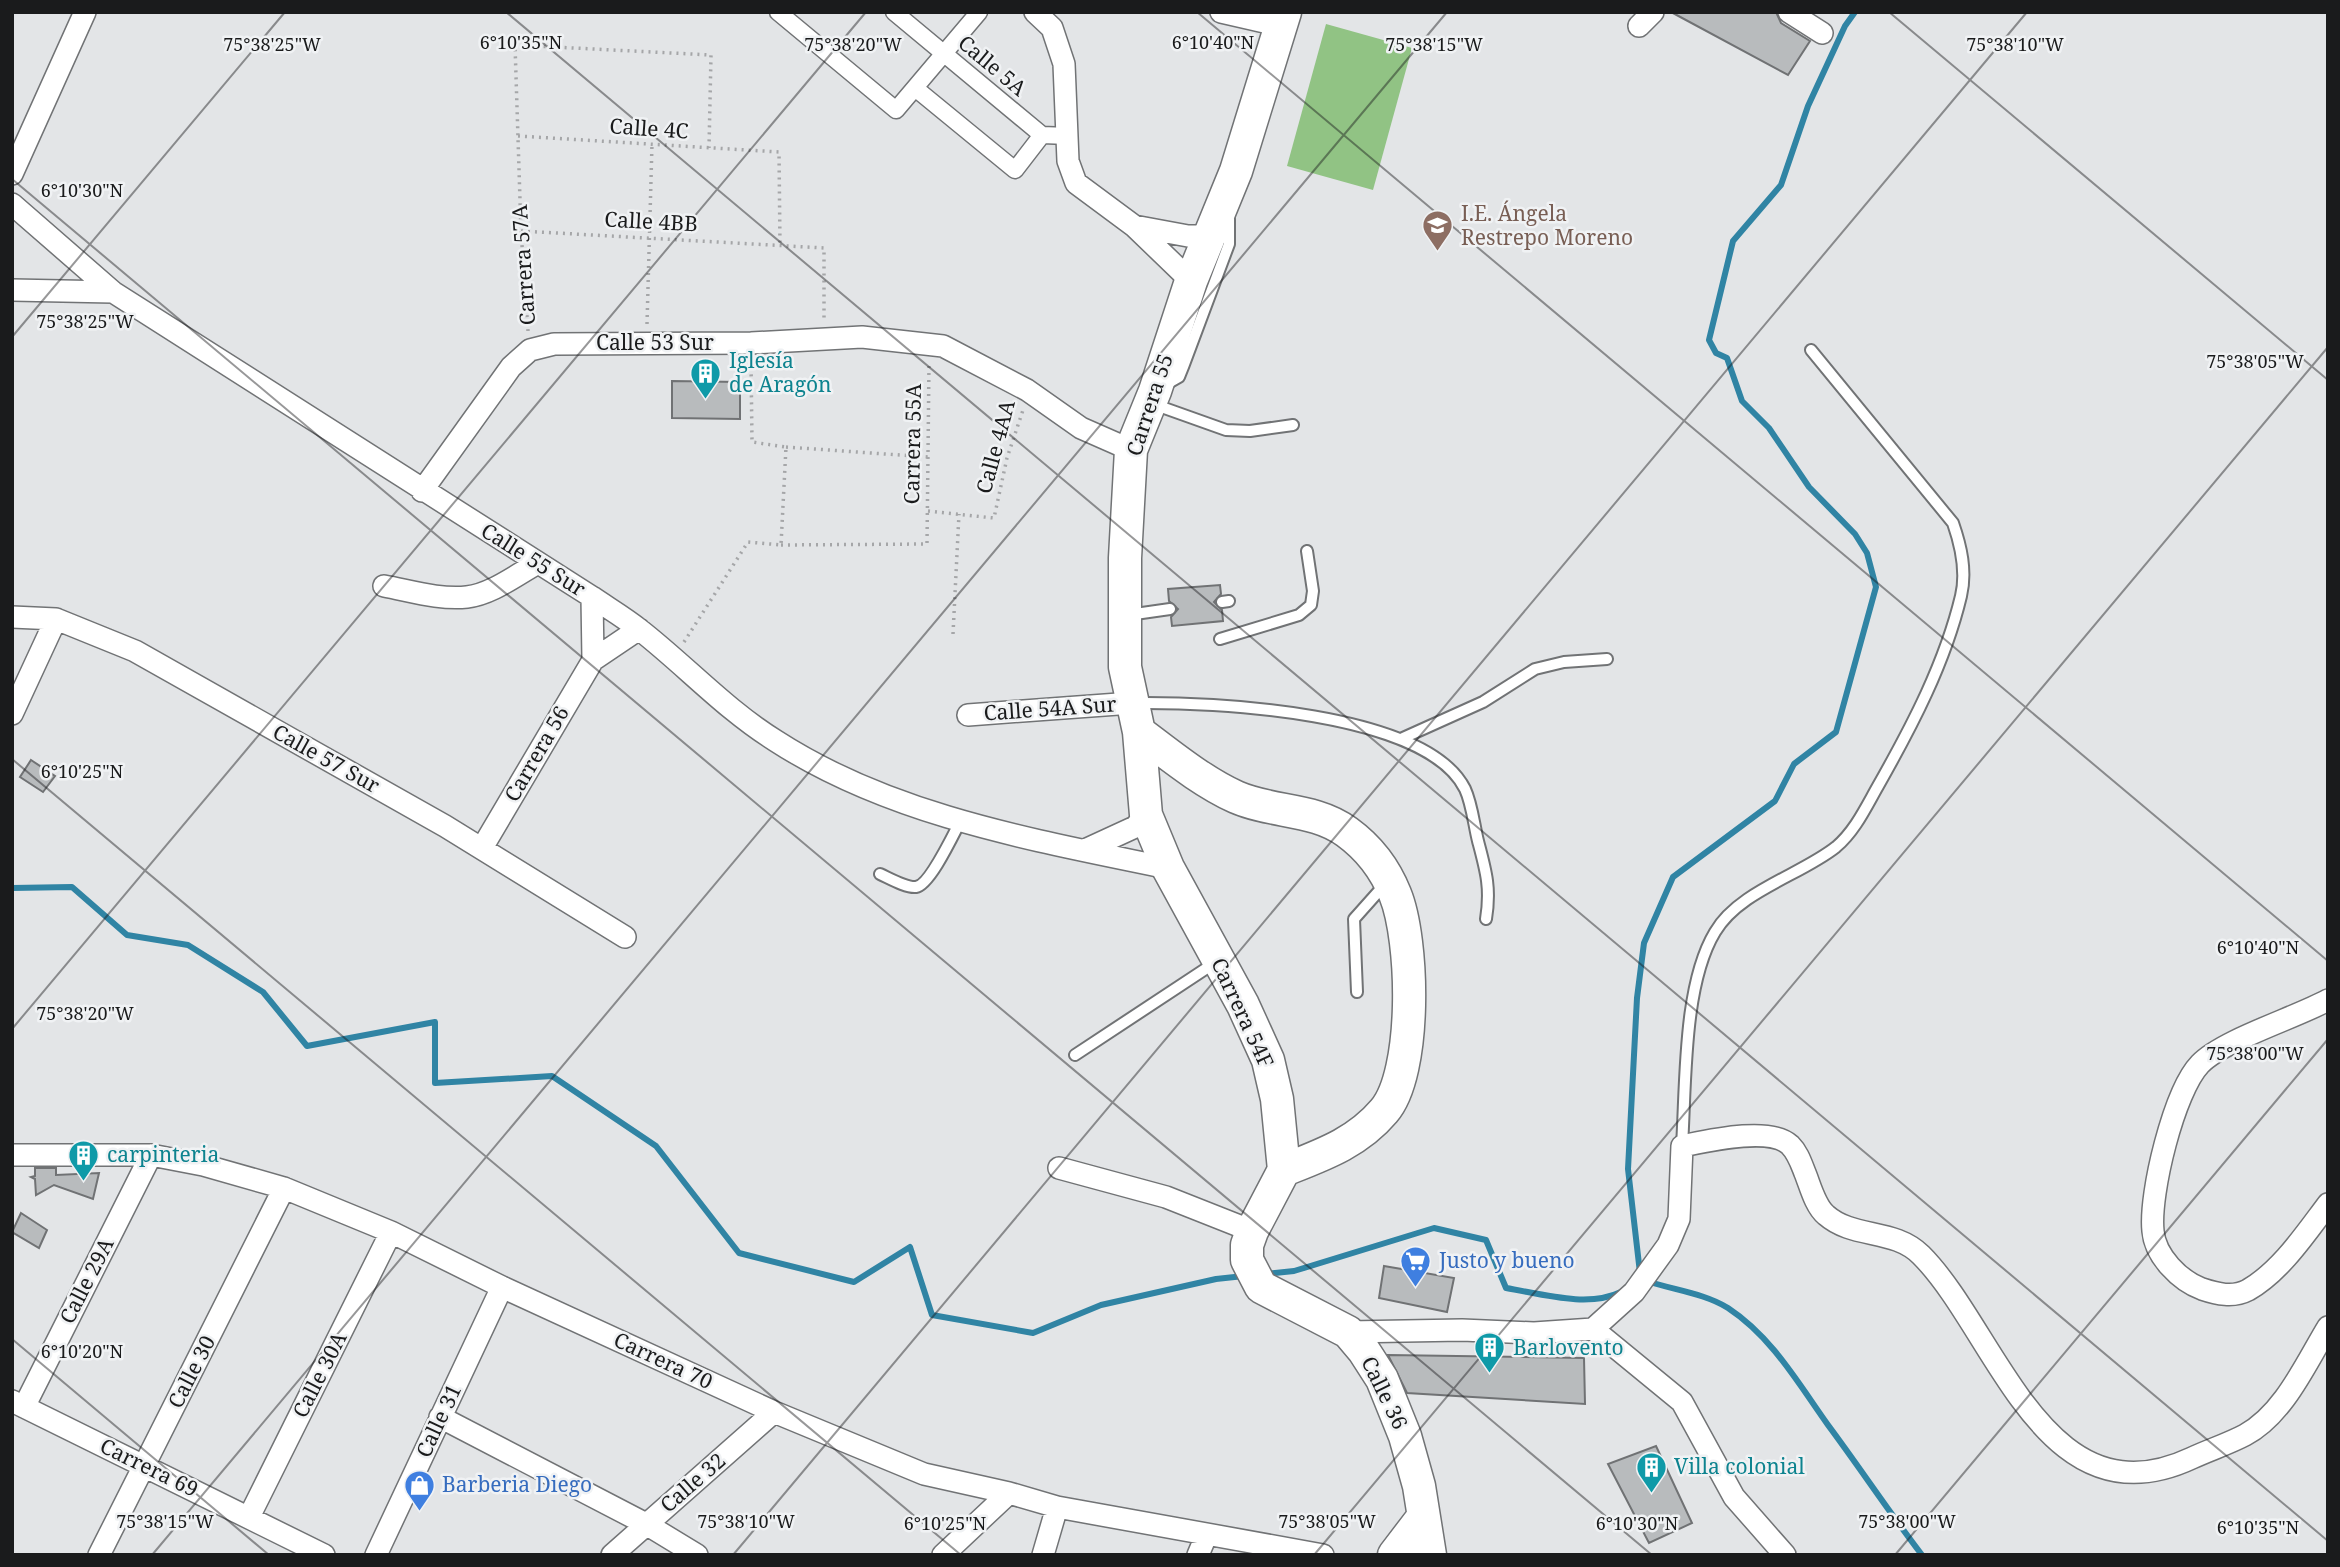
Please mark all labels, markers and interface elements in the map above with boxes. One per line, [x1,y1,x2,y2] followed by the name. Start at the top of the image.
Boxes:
[953,28,1033,102] street label: Calle 5A
[480,30,563,54] text: 6°10'35"N
[1172,30,1255,54] text: 6°10'40"N
[223,32,321,56] text: 75°38'25"W
[804,32,902,56] text: 75°38'20"W
[1385,32,1483,56] text: 75°38'15"W
[1966,32,2064,56] text: 75°38'10"W
[609,111,690,145] street label: Calle 4C
[41,178,124,202] text: 6°10'30"N
[1461,199,1633,251] place label: I.E. Ángela Restrepo Moreno
[505,204,541,326] street label: Carrera 57A
[604,205,699,237] street label: Calle 4BB
[1421,209,1455,253] school or university icon: I.E. Ángela Restrepo Moreno
[36,309,134,333] text: 75°38'25"W
[596,328,714,356] street label: Calle 53 Sur
[729,346,832,398] place label: Iglesía de Aragón
[2206,349,2304,373] text: 75°38'05"W
[1119,350,1179,459] street label: Carrera 55
[689,356,723,400] building icon: Iglesía de Aragón
[897,383,927,505] street label: Carrera 55A
[969,397,1021,497] street label: Calle 4AA
[476,516,591,602] street label: Calle 55 Sur
[983,689,1117,727] street label: Calle 54A Sur
[498,701,575,806] street label: Carrera 56
[268,717,385,799] street label: Calle 57 Sur
[41,759,124,783] text: 6°10'25"N
[2217,935,2300,959] text: 6°10'40"N
[1205,953,1281,1072] street label: Carrera 54F
[36,1001,134,1025] text: 75°38'20"W
[2206,1041,2304,1065] text: 75°38'00"W
[67,1138,101,1182] building icon: carpinteria
[107,1140,219,1168] place label: carpinteria
[53,1233,120,1328] street label: Calle 29A
[1399,1244,1433,1288] supermarket icon: Justo y bueno
[1438,1246,1575,1274] place label: Justo y bueno
[609,1325,717,1395] street label: Carrera 70
[286,1327,353,1422] street label: Calle 30A
[161,1330,221,1413] street label: Calle 30
[1473,1331,1507,1375] building icon: Barlovento
[1513,1333,1624,1361] place label: Barlovento
[41,1339,124,1363] text: 6°10'20"N
[1355,1351,1415,1434] street label: Calle 36
[409,1379,467,1462] street label: Calle 31
[96,1431,203,1503] street label: Carrera 69
[654,1446,731,1518] street label: Calle 32
[1634,1450,1668,1494] building icon: Villa colonial
[1674,1452,1805,1480] place label: Villa colonial
[402,1468,436,1512] shop icon: Barberia Diego
[442,1470,592,1498] place label: Barberia Diego
[116,1509,214,1533] text: 75°38'15"W
[697,1509,795,1533] text: 75°38'10"W
[1278,1509,1376,1533] text: 75°38'05"W
[1858,1509,1956,1533] text: 75°38'00"W
[904,1511,987,1535] text: 6°10'25"N
[1596,1511,1679,1535] text: 6°10'30"N
[2217,1515,2300,1539] text: 6°10'35"N

